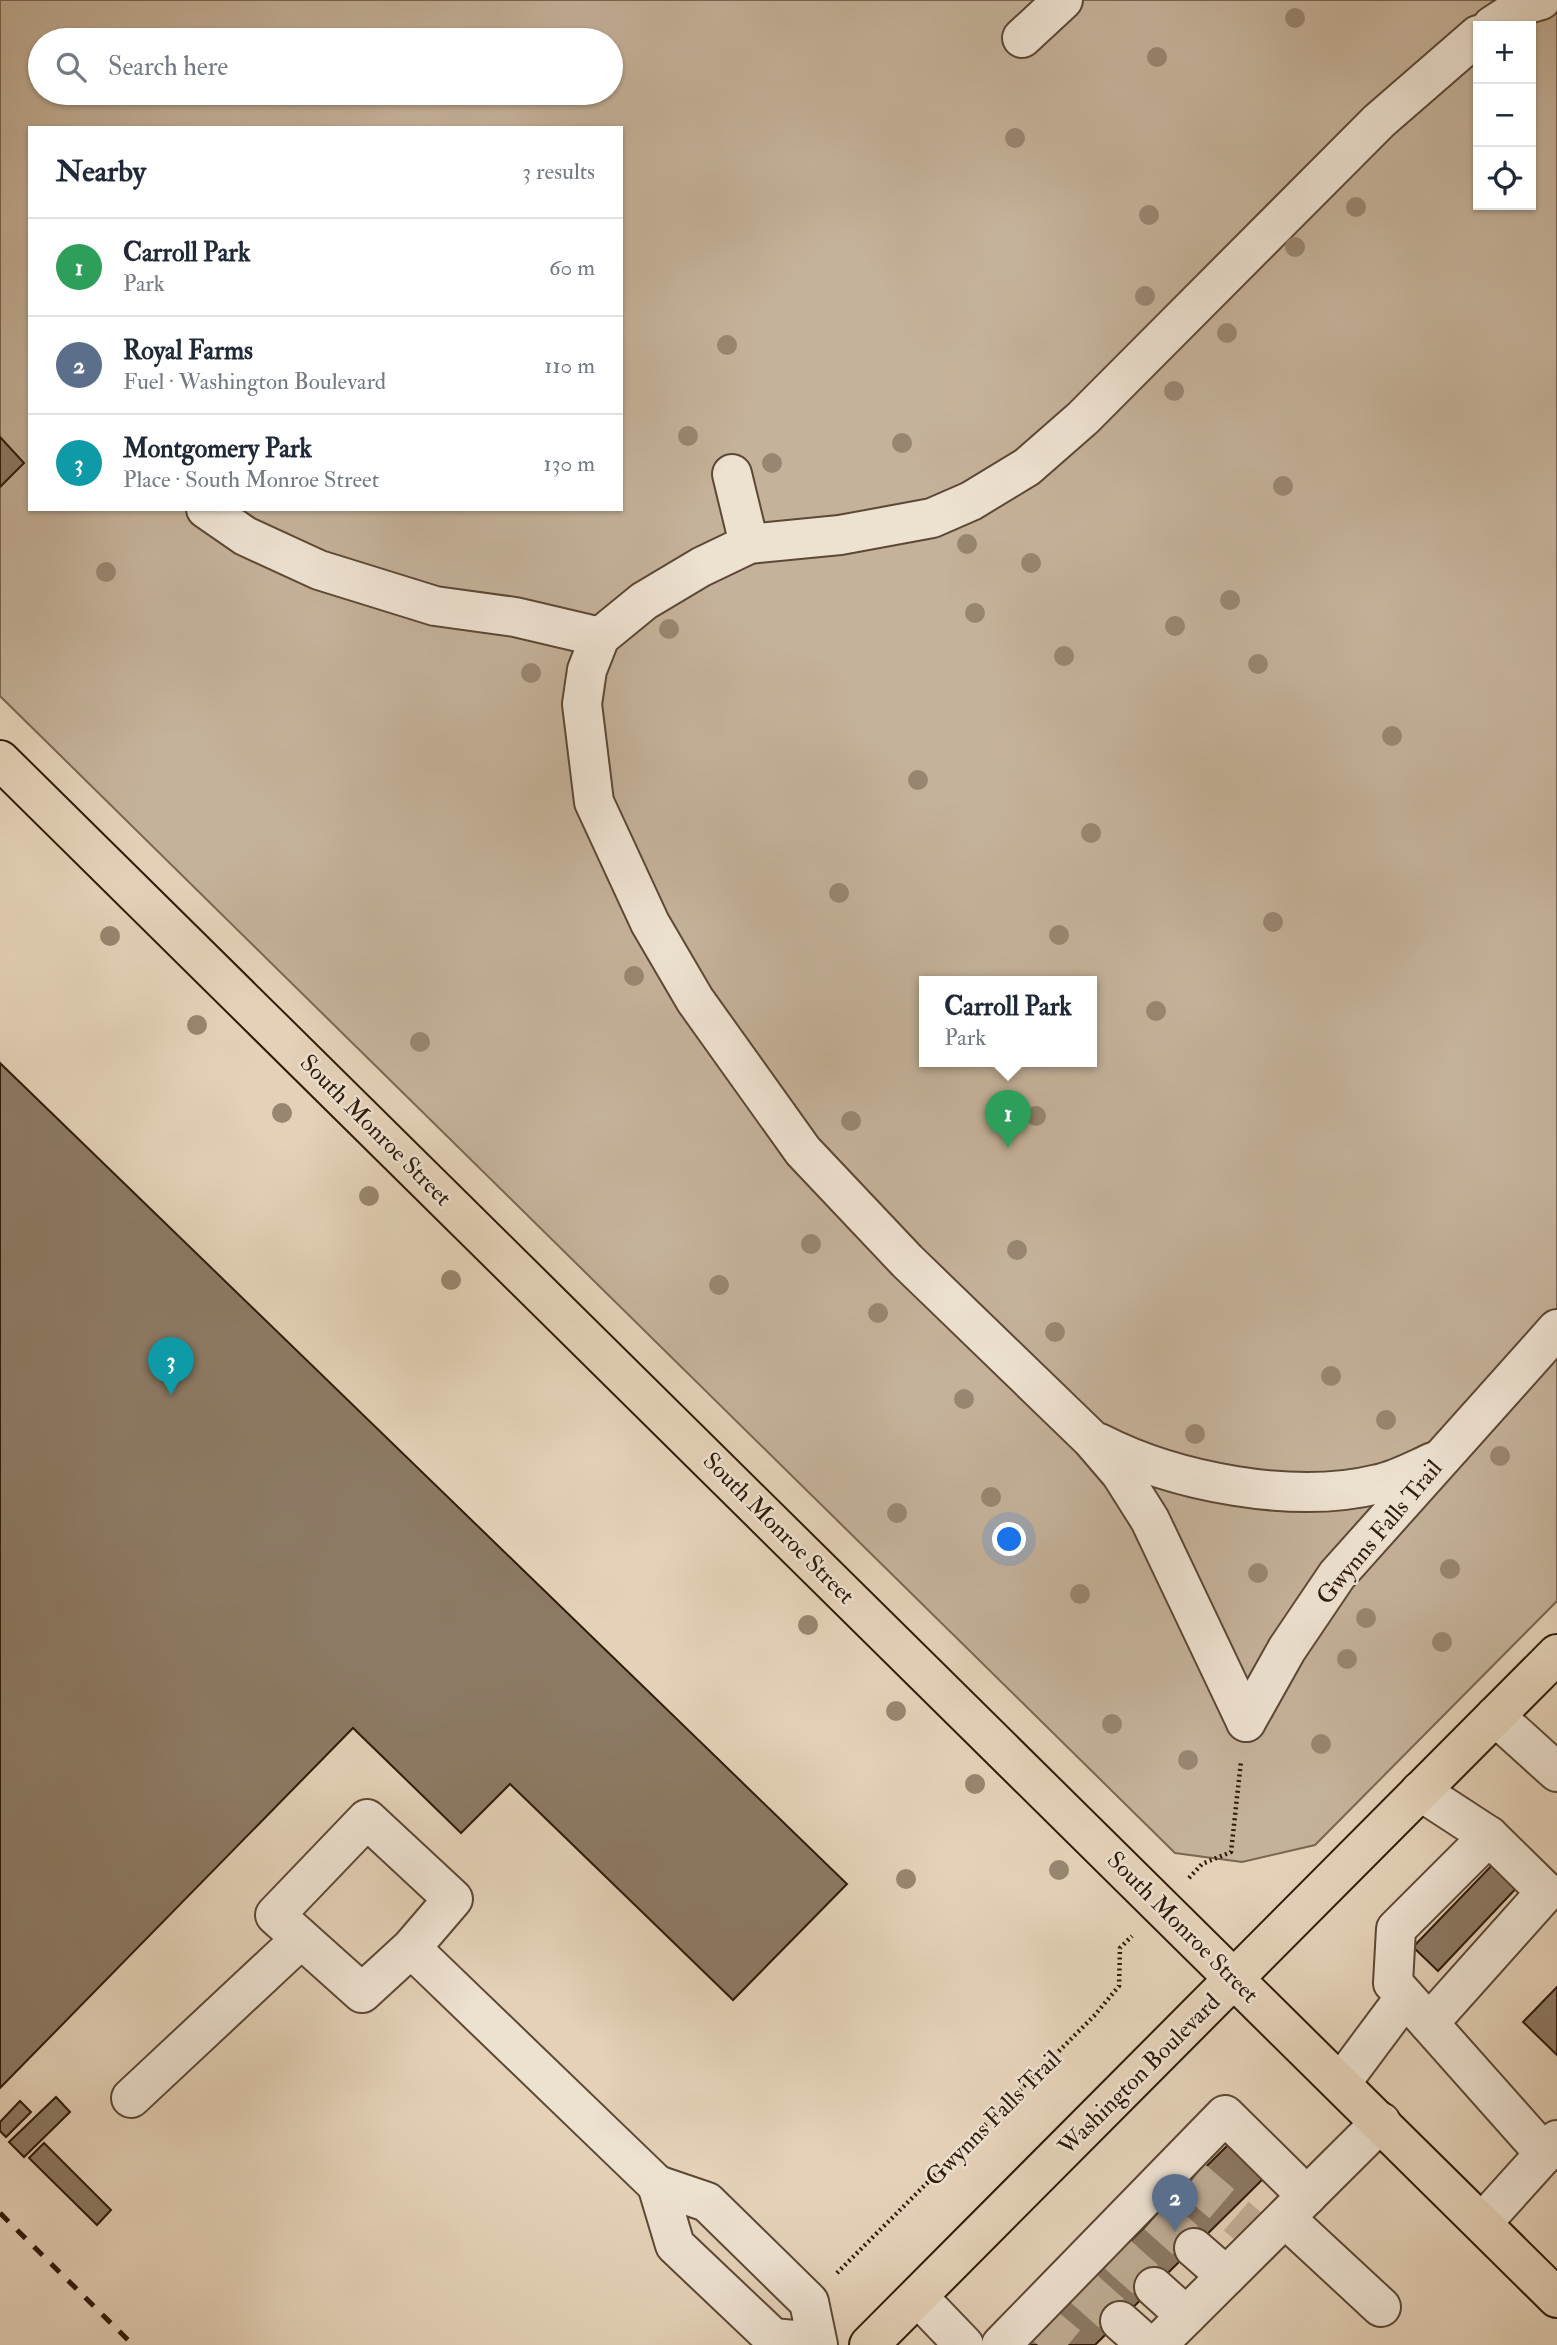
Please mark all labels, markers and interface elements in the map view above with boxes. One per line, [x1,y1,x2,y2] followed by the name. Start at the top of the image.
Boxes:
[1473,21,1536,210] map controls
[1473,21,1536,84] button: +
[28,28,623,105] search box
[52,48,90,86] icon: search
[108,51,228,83] text: Search here
[1473,84,1536,147] button: −
[1473,147,1536,210] button: locate
[56,153,146,190] text: Nearby
[522,157,595,186] text: 3 results
[123,237,250,269] text: Carroll Park
[75,253,83,282] text: 1
[549,253,595,282] text: 60 m
[123,269,165,298] text: Park
[123,335,253,367] text: Royal Farms
[73,351,85,380] text: 2
[544,351,595,380] text: 110 m
[123,367,386,396] text: Fuel · Washington Boulevard
[123,433,312,465] text: Montgomery Park
[75,449,83,478] text: 3
[543,449,595,478] text: 130 m
[123,465,379,494] text: Place · South Monroe Street
[919,976,1097,1067] popup
[944,991,1072,1023] text: Carroll Park
[944,1023,986,1052] text: Park
[293,1048,458,1213] street label: South Monroe Street
[985,1090,1031,1148] pin: 1
[148,1337,194,1395] pin: 3
[696,1446,861,1611] street label: South Monroe Street
[1310,1453,1449,1611] street label: Gwynns Falls Trail
[992,1522,1026,1556] your location
[1100,1845,1265,2010] street label: South Monroe Street
[1051,1987,1227,2163] street label: Washington Boulevard
[919,2044,1068,2193] street label: Gwynns Falls Trail
[1152,2174,1198,2232] pin: 2

